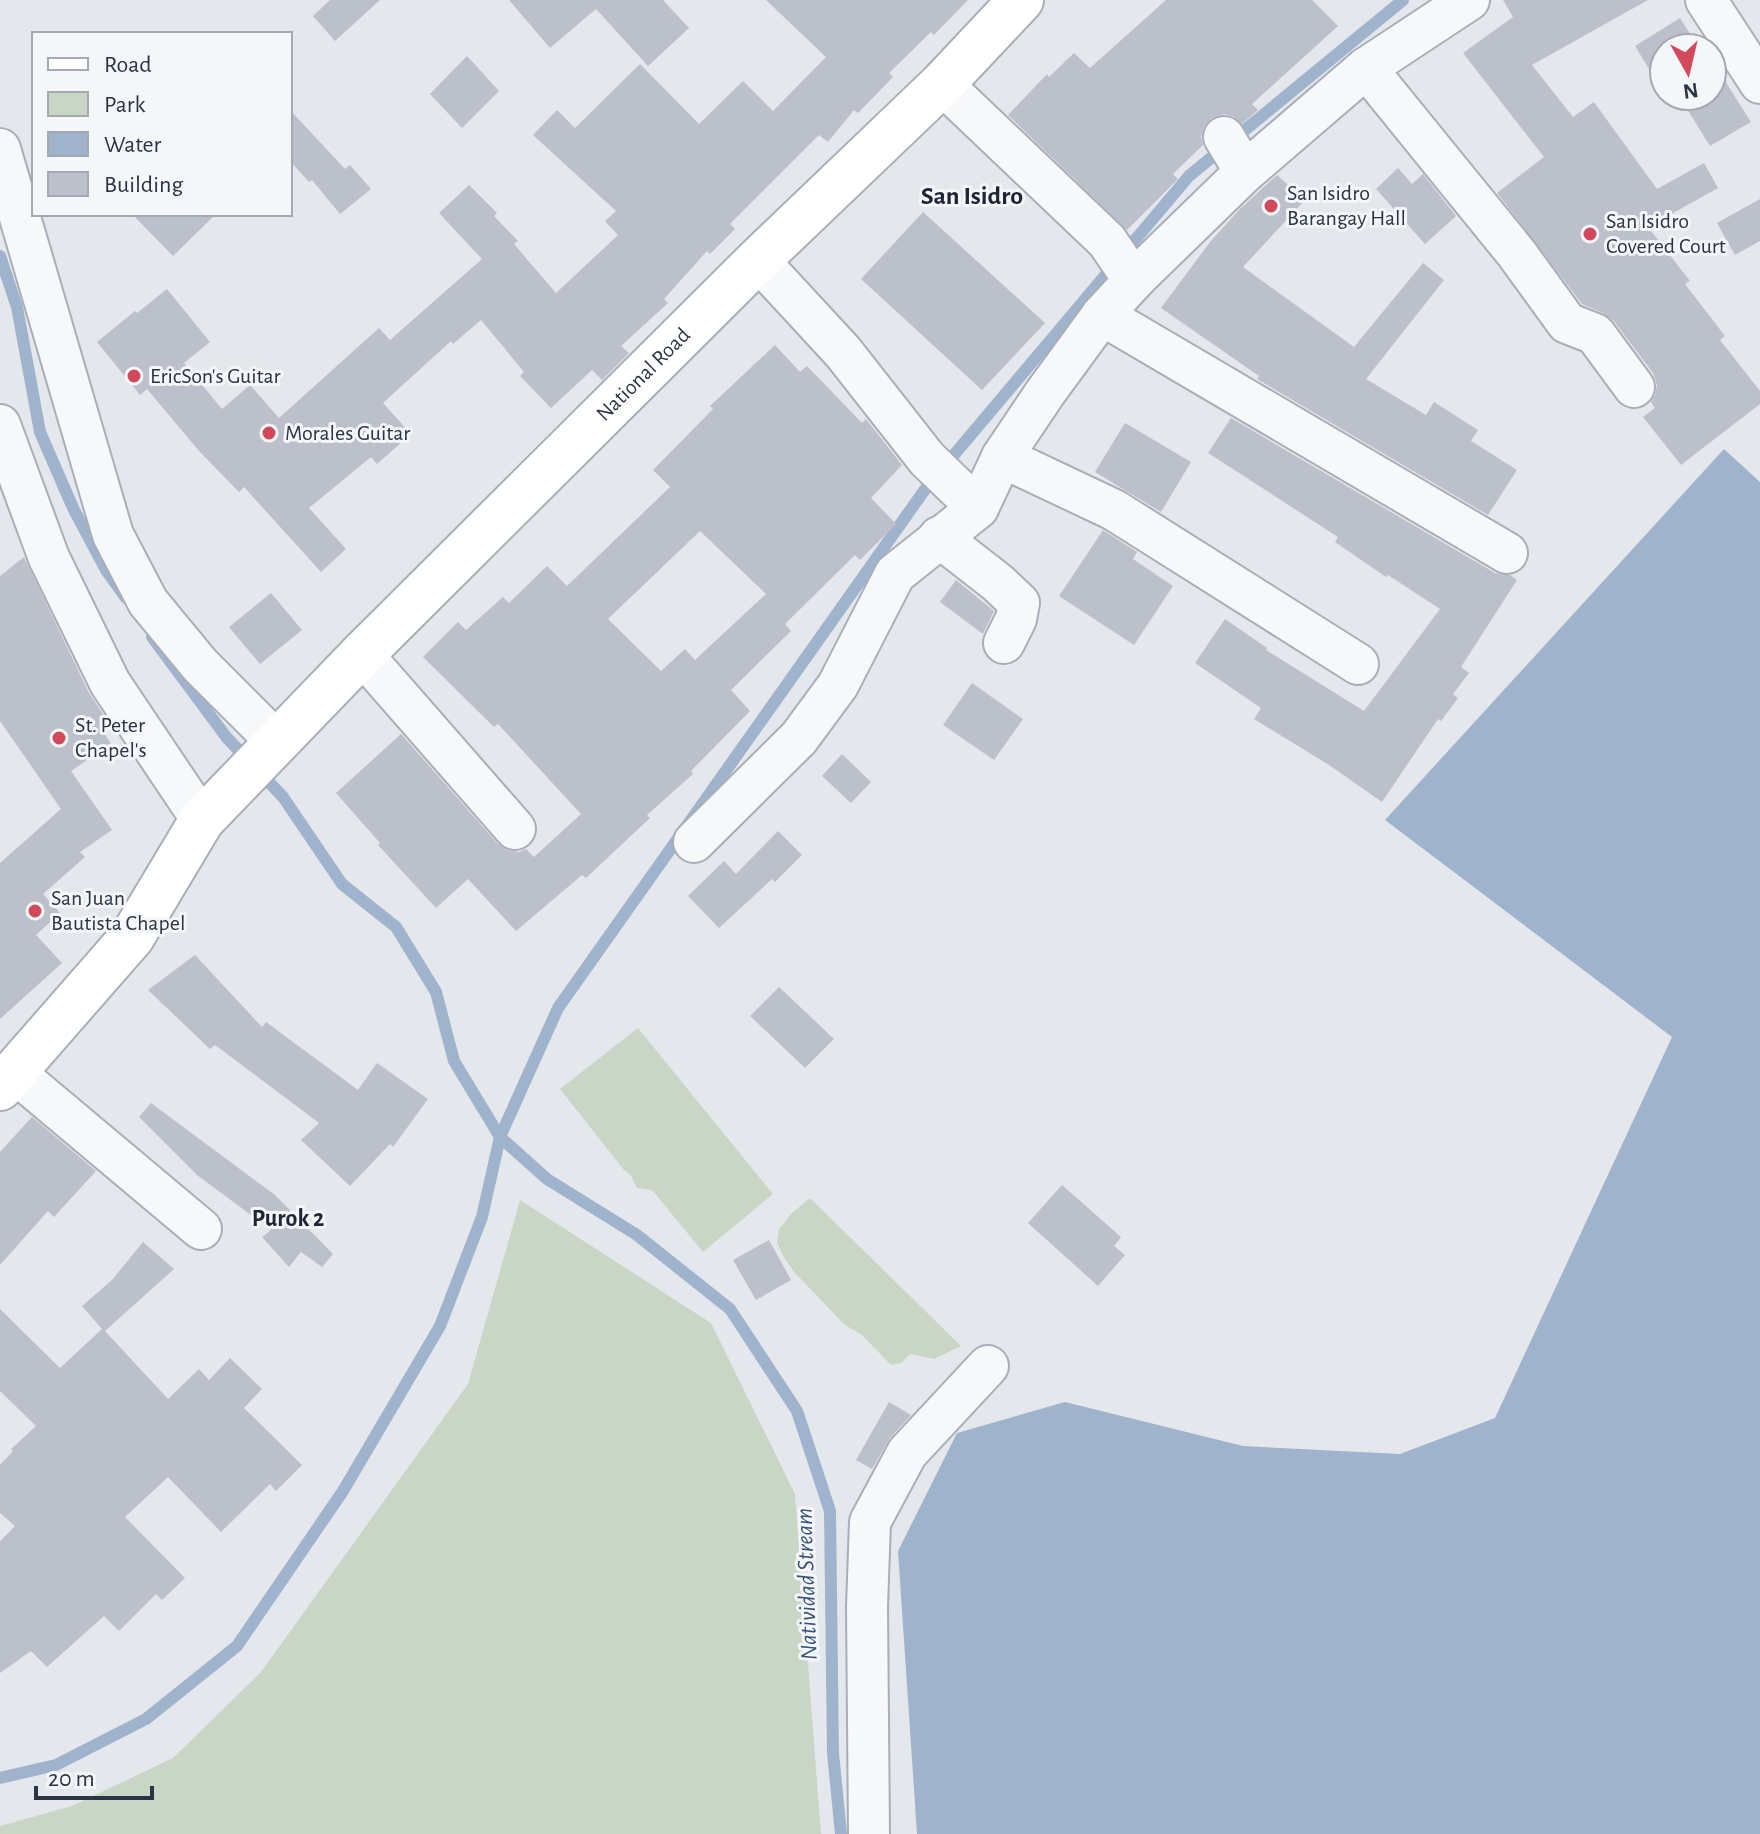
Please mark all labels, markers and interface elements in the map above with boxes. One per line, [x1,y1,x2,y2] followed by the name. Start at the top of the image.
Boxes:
[32,32,292,216] legend
[1648,32,1728,112] north arrow
[104,53,152,77] text: Road
[1682,79,1700,103] text: N
[104,93,145,117] text: Park
[104,133,162,157] text: Water
[104,173,183,197] text: Building
[1287,182,1406,229] place label: San Isidro Barangay Hall
[921,183,1023,209] district label: San Isidro
[1262,197,1280,215] marker: San Isidro Barangay Hall
[1606,210,1726,257] place label: San Isidro Covered Court
[1581,225,1599,243] marker: San Isidro Covered Court
[592,323,694,425] street label: National Road
[150,365,281,387] place label: EricSon's Guitar
[125,367,143,385] marker: EricSon's Guitar
[285,422,410,444] place label: Morales Guitar
[260,424,278,442] marker: Morales Guitar
[75,714,147,761] place label: St. Peter Chapel's
[50,729,68,747] marker: St. Peter Chapel's
[51,887,185,934] place label: San Juan Bautista Chapel
[26,902,44,920] marker: San Juan Bautista Chapel
[252,1207,324,1231] district label: Purok 2
[792,1507,822,1661] water label: Natividad Stream
[36,1750,152,1800] scale bar
[48,1767,95,1791] text: 20 m

